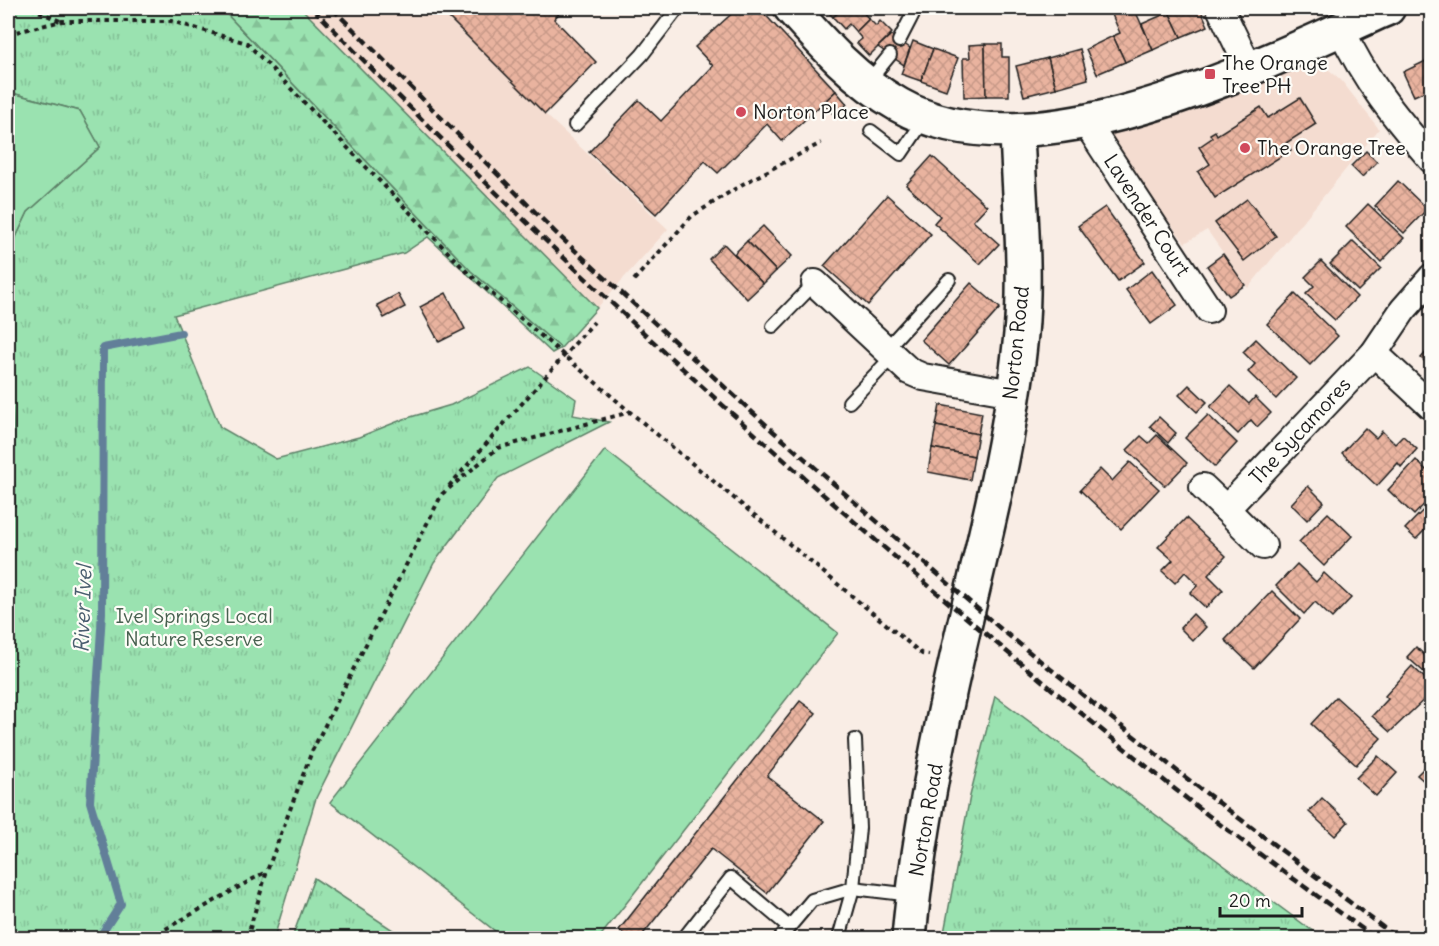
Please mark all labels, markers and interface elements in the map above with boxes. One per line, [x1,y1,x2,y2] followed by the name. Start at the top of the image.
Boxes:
[1222,50,1328,98] place label: The Orange Tree PH
[1203,67,1217,81] marker: The Orange Tree PH
[753,99,869,124] place label: Norton Place
[734,105,748,119] marker: Norton Place
[1257,135,1406,160] place label: The Orange Tree
[1238,141,1252,155] marker: The Orange Tree
[1099,149,1196,281] street label: Lavender Court
[997,285,1034,401] street label: Norton Road
[1244,372,1356,490] street label: The Sycamores
[67,561,98,653] water label: River Ivel
[115,603,273,651] park label: Ivel Springs Local Nature Reserve
[903,761,948,878] street label: Norton Road
[1220,880,1302,918] scale bar
[1229,889,1271,912] text: 20 m

